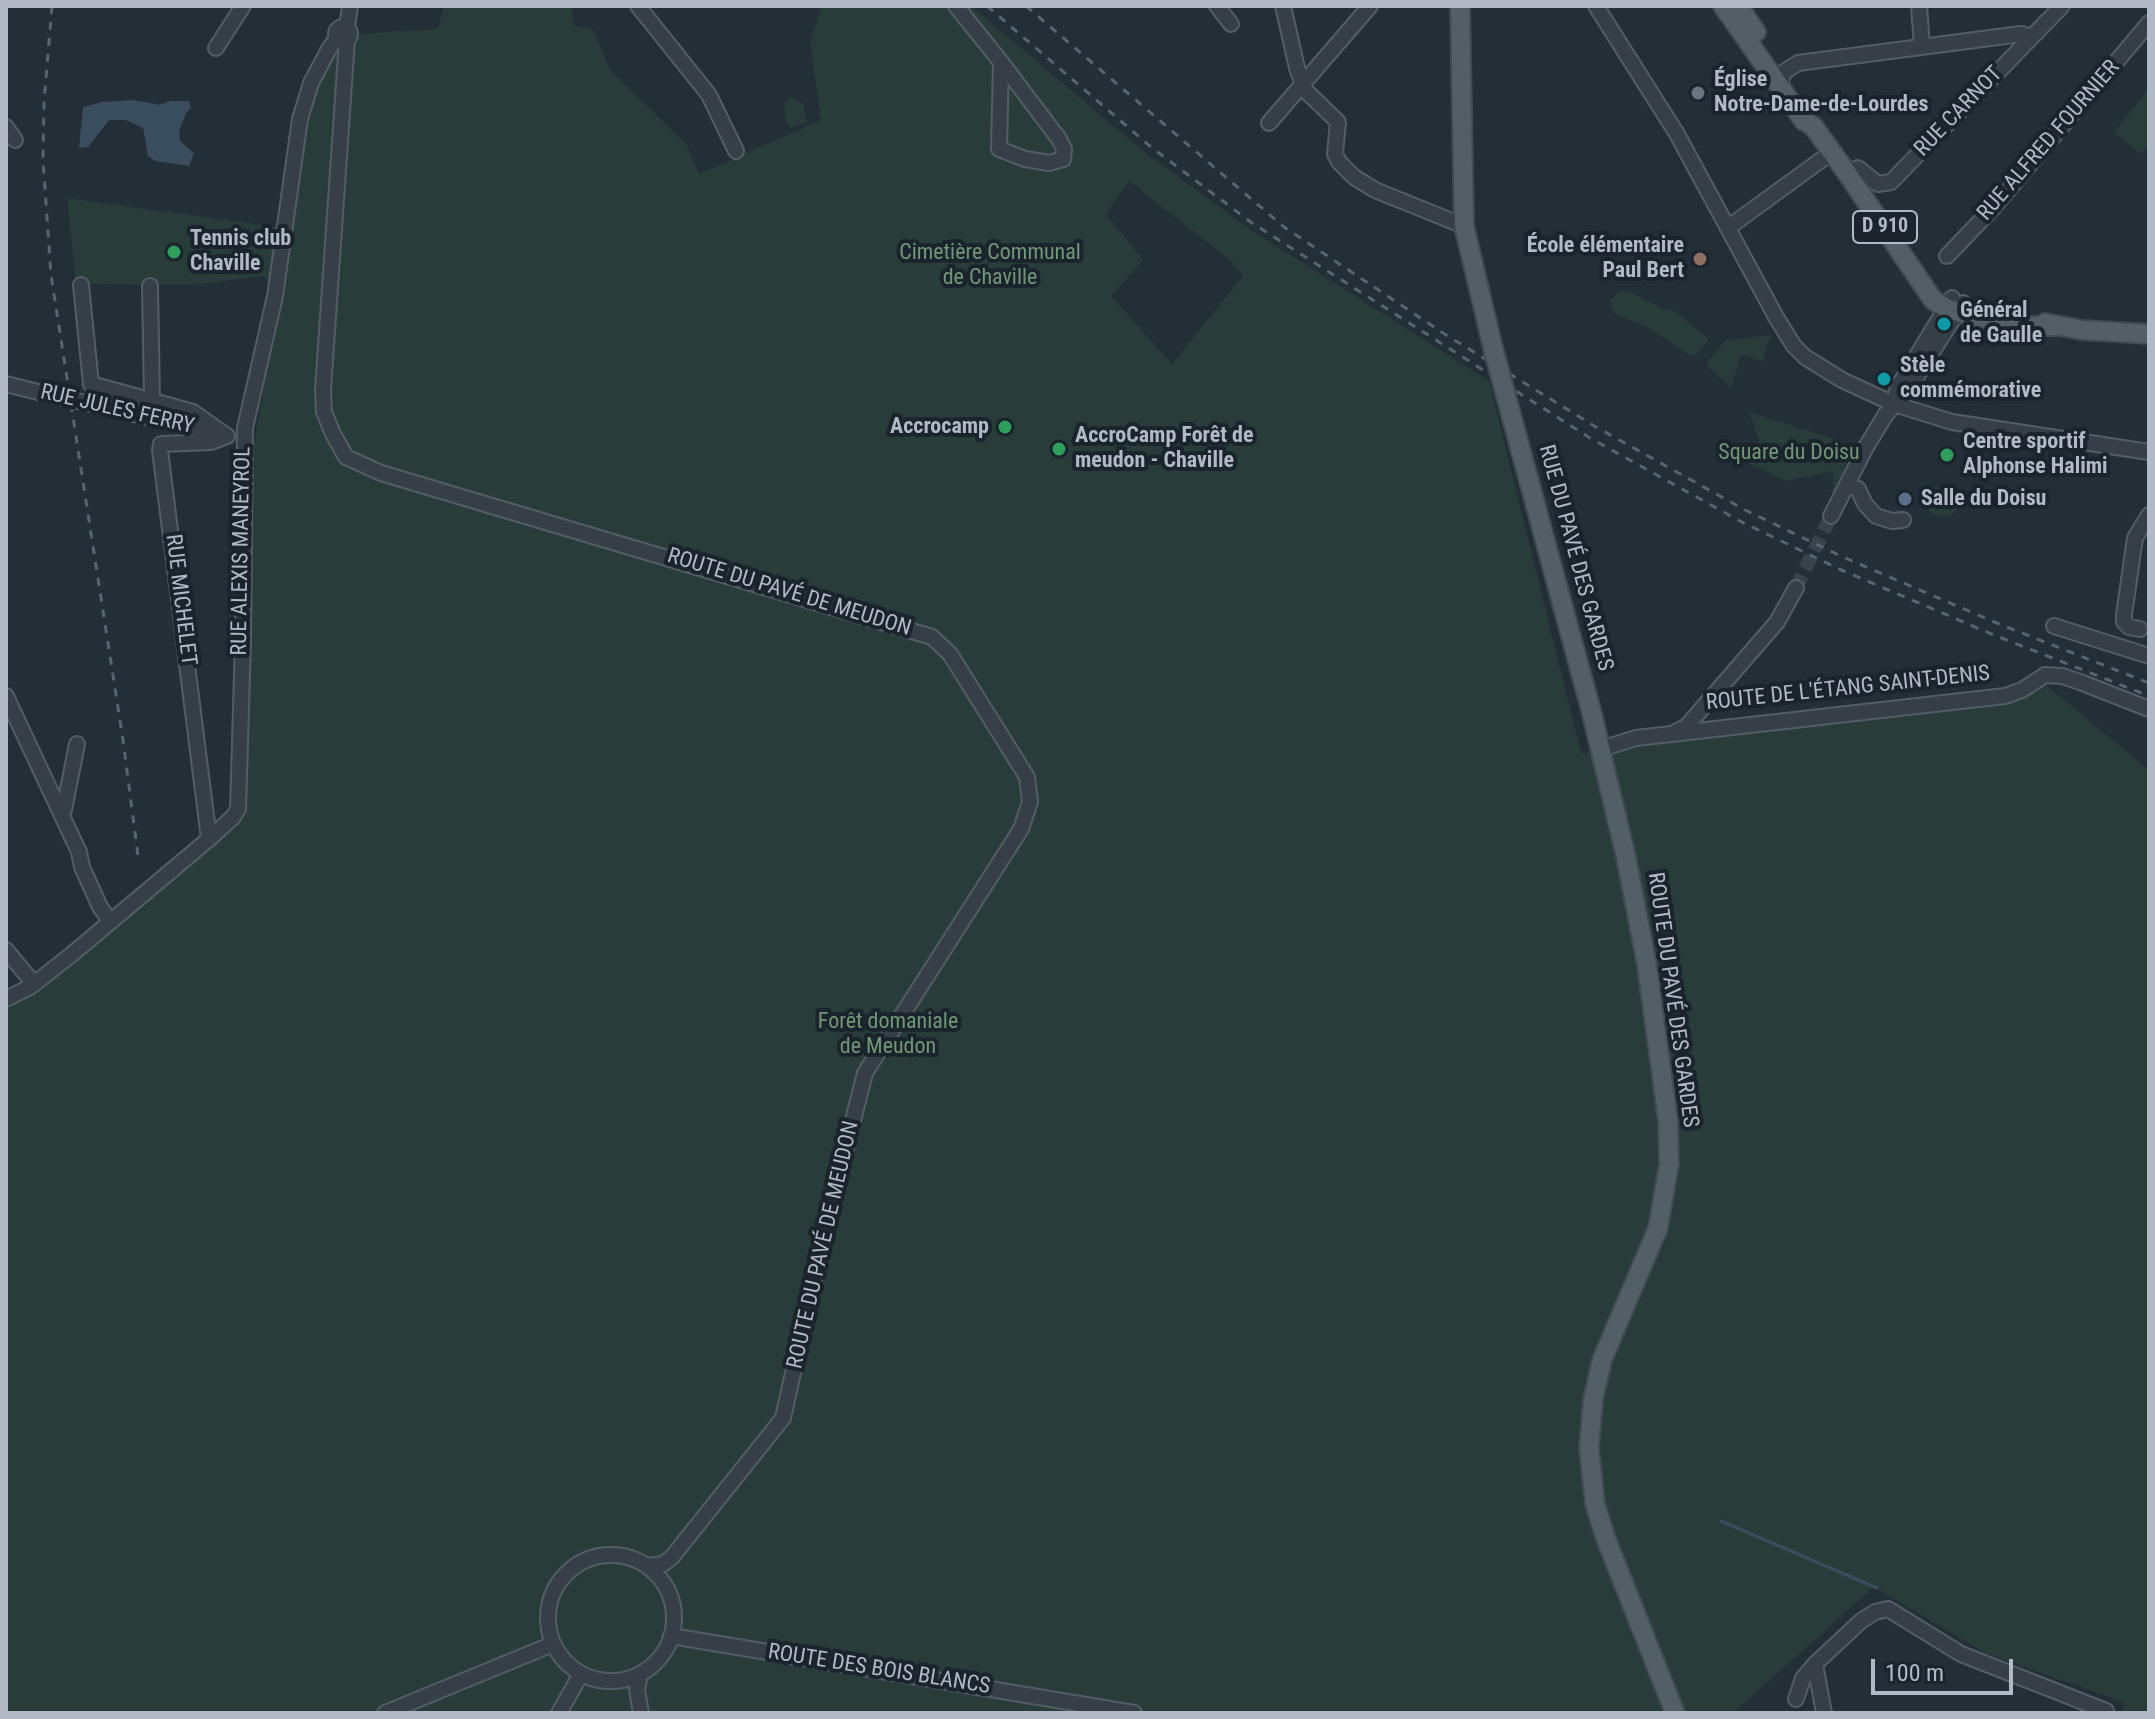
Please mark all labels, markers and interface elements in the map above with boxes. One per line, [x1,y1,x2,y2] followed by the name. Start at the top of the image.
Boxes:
[1972,56,2126,226] street label: RUE ALFRED FOURNIER
[1910,62,2008,162] street label: RUE CARNOT
[1714,67,1928,118] place label: Église Notre-Dame-de-Lourdes
[1689,84,1707,102] marker: Église Notre-Dame-de-Lourdes
[1853,211,1917,243] road number: D 910
[190,226,291,278] place label: Tennis club Chaville
[1527,233,1684,284] place label: École élémentaire Paul Bert
[899,240,1081,292] park label: Cimetière Communal de Chaville
[165,243,183,261] marker: Tennis club Chaville
[1691,250,1709,268] marker: École élémentaire Paul Bert
[1960,298,2042,350] place label: Général de Gaulle
[1935,315,1953,333] marker: Général de Gaulle
[1900,353,2041,404] place label: Stèle commémorative
[1875,370,1893,388] marker: Stèle commémorative
[38,380,196,440] street label: RUE JULES FERRY
[890,414,989,440] place label: Accrocamp
[996,418,1014,436] marker: Accrocamp
[1075,423,1253,474] place label: AccroCamp Forêt de meudon - Chaville
[1963,429,2108,480] place label: Centre sportif Alphonse Halimi
[1050,440,1068,458] marker: AccroCamp Forêt de meudon - Chaville
[1718,440,1860,466] park label: Square du Doisu
[1532,442,1618,674] street label: RUE DU PAVÉ DES GARDES
[227,446,257,656] street label: RUE ALEXIS MANEYROL
[1938,446,1956,464] marker: Centre sportif Alphonse Halimi
[1921,486,2046,512] place label: Salle du Doisu
[1896,490,1914,508] marker: Salle du Doisu
[159,533,201,667] street label: RUE MICHELET
[664,543,914,643] street label: ROUTE DU PAVÉ DE MEUDON
[1705,661,1991,717] street label: ROUTE DE L'ÉTANG SAINT-DENIS
[1641,871,1703,1129] street label: ROUTE DU PAVÉ DES GARDES
[818,1009,958,1060] park label: Forêt domaniale de Meudon
[783,1119,865,1371] street label: ROUTE DU PAVÉ DE MEUDON
[766,1639,992,1701] street label: ROUTE DES BOIS BLANCS
[1875,1643,2017,1693] scale bar
[1885,1659,1944,1687] text: 100 m

